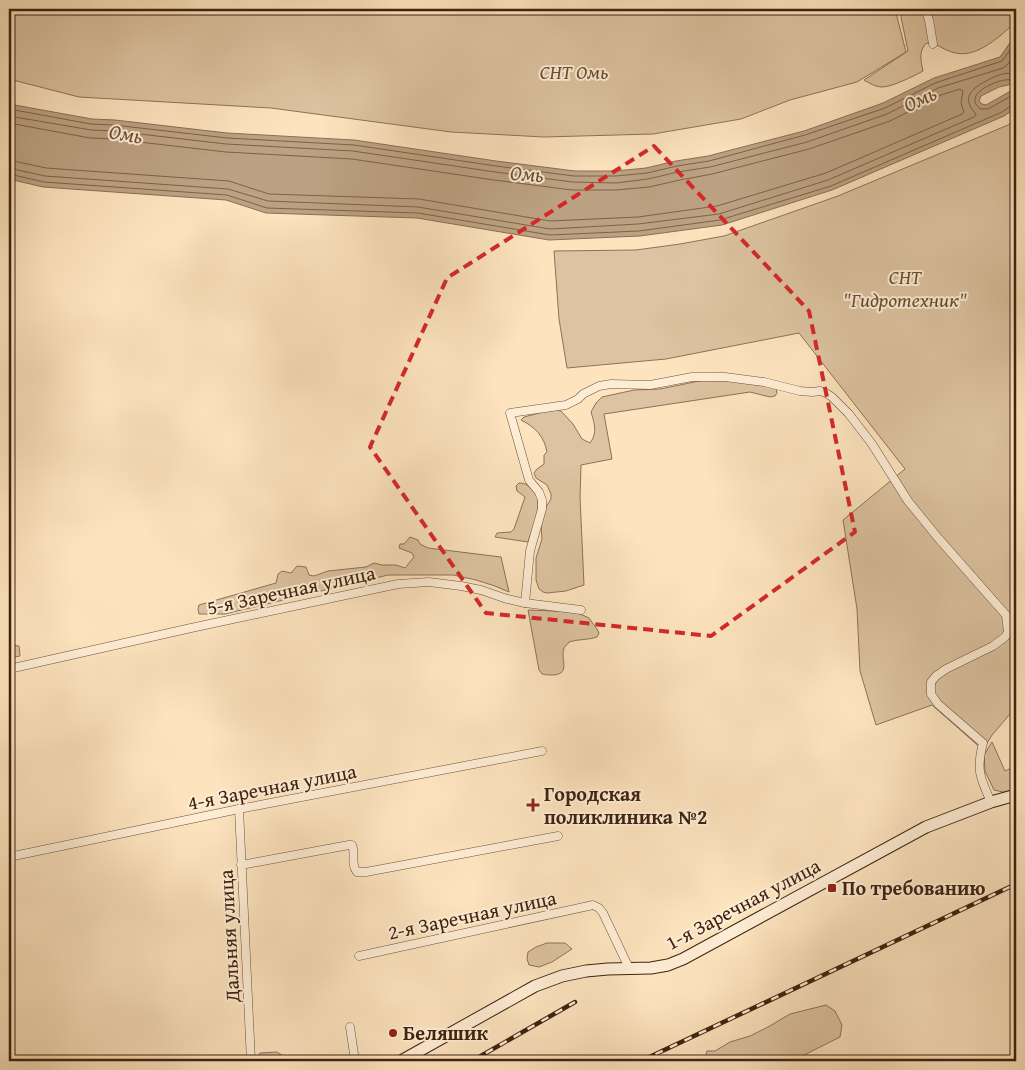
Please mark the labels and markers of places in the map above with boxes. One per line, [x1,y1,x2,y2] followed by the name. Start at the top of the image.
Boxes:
[544,779,707,831] place label: Городская поликлиника №2
[526,798,540,812] marker: Городская поликлиника №2
[842,873,985,902] place label: По требованию
[826,882,838,894] marker: По требованию
[403,1018,488,1047] place label: Беляшик
[387,1027,399,1039] marker: Беляшик

